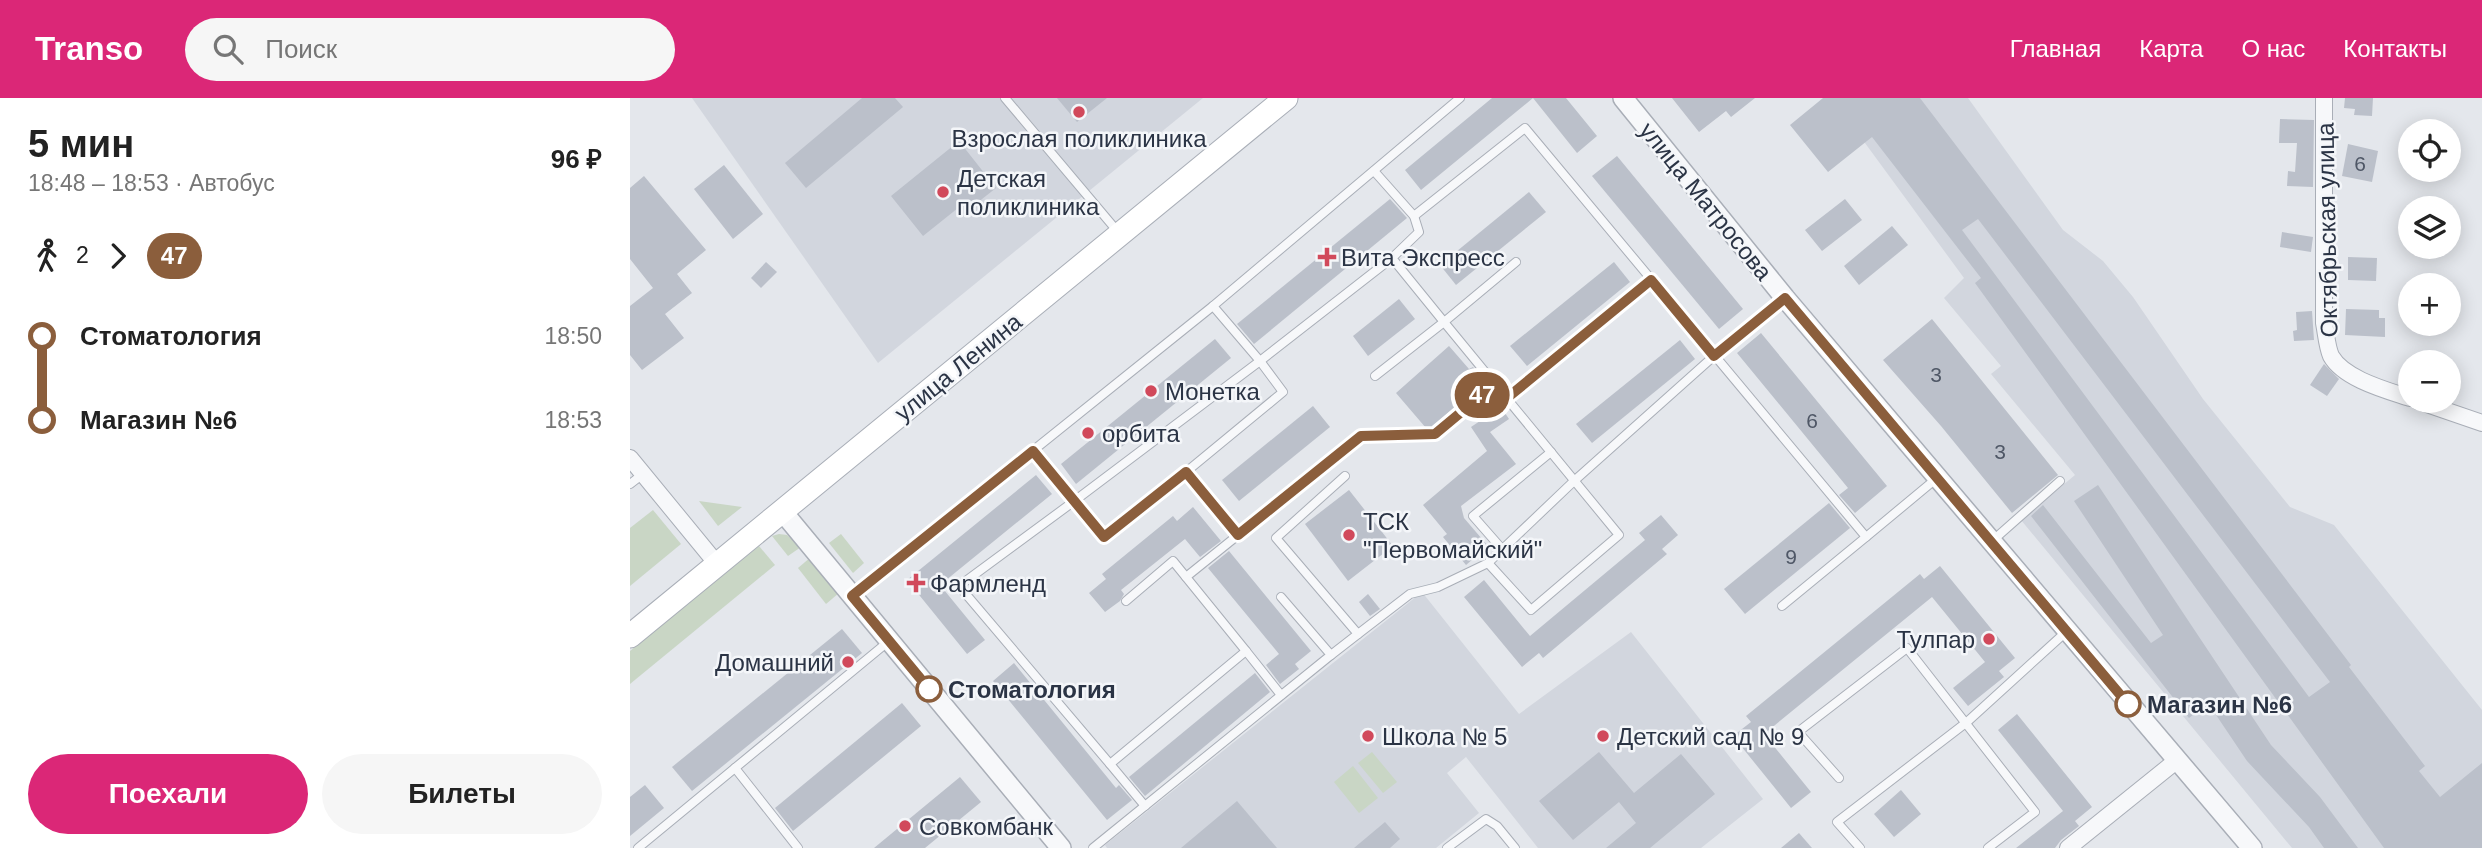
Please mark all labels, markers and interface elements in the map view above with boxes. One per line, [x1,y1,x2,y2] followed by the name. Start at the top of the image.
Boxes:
[185,18,675,81] search box
[35,30,143,67] text: Transo
[209,30,247,68] icon: search
[265,34,337,64] text: Поиск
[2010,35,2101,62] text: Главная
[2139,35,2203,62] text: Карта
[2241,35,2305,62] text: О нас
[2343,35,2447,62] text: Контакты
[1071,104,1087,120] marker: Взрослая поликлиника
[1634,117,1778,286] street label: улица Матросова
[2398,119,2461,413] map controls
[2398,119,2461,182] button: locate
[2312,122,2342,338] street label: Октябрьская улица
[28,123,134,165] text: 5 мин
[951,125,1207,152] place label: Взрослая поликлиника
[551,144,602,174] text: 96 ₽
[2354,152,2366,175] house number: 6
[957,165,1100,220] place label: Детская поликлиника
[28,170,275,196] text: 18:48 – 18:53 · Автобус
[935,184,951,200] marker: Детская поликлиника
[2398,196,2461,259] button: layers
[28,237,66,275] icon: walk
[99,237,137,275] icon: forward
[76,242,89,268] text: 2
[161,242,188,269] text: 47
[1341,244,1505,271] place label: Вита Экспресс
[1319,249,1335,265] marker: Вита Экспресс
[2398,273,2461,336] button: +
[889,307,1027,426] street label: улица Ленина
[80,321,262,351] text: Стоматология
[544,323,602,349] text: 18:50
[2398,350,2461,413] button: −
[1930,363,1942,386] house number: 3
[1450,372,1514,418] line badge: 47
[1165,378,1260,405] place label: Монетка
[1469,381,1495,408] text: 47
[1143,383,1159,399] marker: Монетка
[80,405,237,435] text: Магазин №6
[544,407,602,433] text: 18:53
[1806,409,1818,432] house number: 6
[1102,420,1181,447] place label: орбита
[1080,425,1096,441] marker: орбита
[1994,440,2006,463] house number: 3
[1363,508,1542,563] place label: ТСК "Первомайский"
[1341,527,1357,543] marker: ТСК "Первомайский"
[1785,545,1797,568] house number: 9
[930,570,1046,597] place label: Фармленд
[908,575,924,591] marker: Фармленд
[1897,626,1975,653] place label: Тулпар
[1981,631,1997,647] marker: Тулпар
[715,649,834,676] place label: Домашний
[840,654,856,670] marker: Домашний
[916,676,942,702] marker: Стоматология
[948,676,1116,703] place label: Стоматология
[2115,691,2141,717] marker: Магазин №6
[2147,691,2292,718] place label: Магазин №6
[1382,723,1507,750] place label: Школа № 5
[1617,723,1804,750] place label: Детский сад № 9
[1360,728,1376,744] marker: Школа № 5
[1595,728,1611,744] marker: Детский сад № 9
[28,754,308,834] button: Поехали
[322,754,602,834] button: Билеты
[919,813,1054,840] place label: Совкомбанк
[897,818,913,834] marker: Совкомбанк

